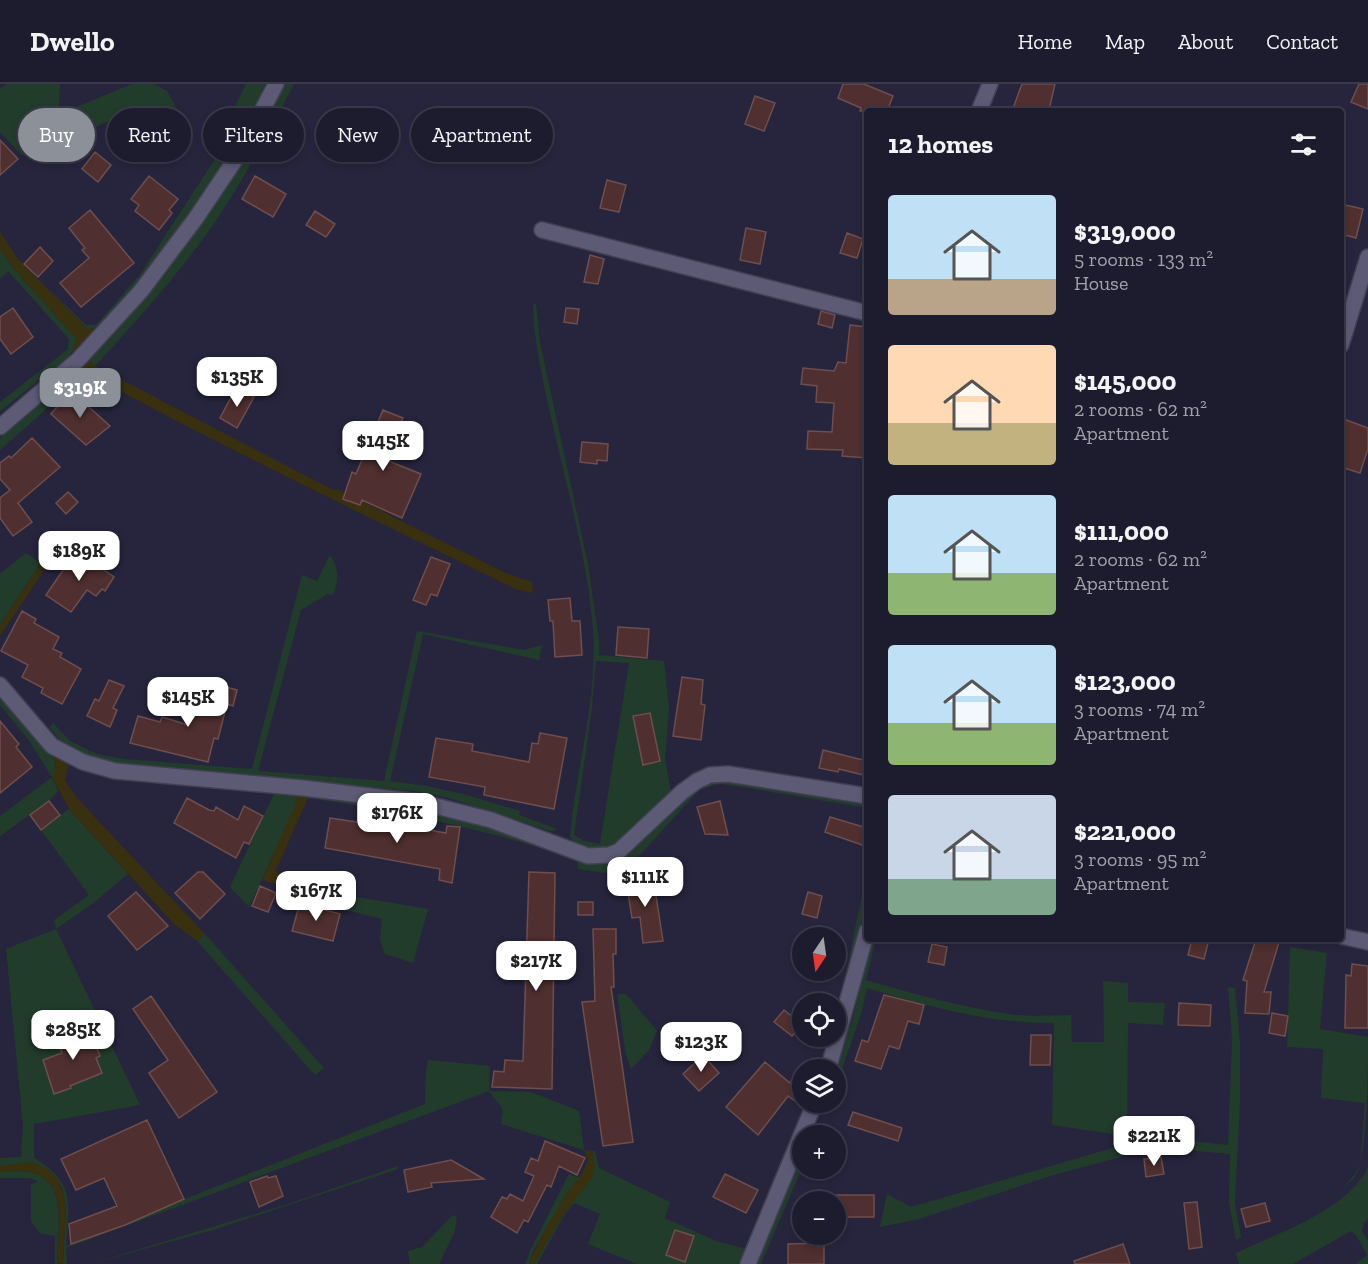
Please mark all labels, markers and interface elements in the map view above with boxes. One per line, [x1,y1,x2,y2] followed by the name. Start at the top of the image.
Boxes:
[30,25,115,58] text: Dwello
[1018,29,1072,54] text: Home
[1105,29,1145,54] text: Map
[1178,29,1233,54] text: About
[1266,29,1338,54] text: Contact
[18,108,95,162] chip: Buy
[107,108,191,162] chip: Rent
[203,108,304,162] chip: Filters
[316,108,399,162] chip: New
[411,108,553,162] chip: Apartment
[888,128,993,160] text: 12 homes
[1287,128,1320,161] icon: filters
[1074,215,1176,247] text: $319,000
[936,219,1008,291] icon: home
[1074,247,1213,271] text: 5 rooms · 133 m²
[1074,271,1128,295] text: House
[195,357,279,408] pin: $135K
[211,364,263,388] text: $135K
[1074,365,1176,397] text: $145,000
[38,368,122,419] pin: $319K
[936,369,1008,441] icon: home
[54,375,106,399] text: $319K
[1074,397,1207,421] text: 2 rooms · 62 m²
[341,421,425,472] pin: $145K
[1074,421,1169,445] text: Apartment
[356,428,410,452] text: $145K
[1074,515,1169,547] text: $111,000
[936,519,1008,591] icon: home
[37,531,121,582] pin: $189K
[53,538,105,562] text: $189K
[1074,547,1207,571] text: 2 rooms · 62 m²
[1074,571,1169,595] text: Apartment
[1074,665,1176,697] text: $123,000
[936,669,1008,741] icon: home
[146,677,230,728] pin: $145K
[161,684,215,708] text: $145K
[1074,697,1205,721] text: 3 rooms · 74 m²
[1074,721,1169,745] text: Apartment
[355,793,439,844] pin: $176K
[371,800,423,824] text: $176K
[1074,815,1176,847] text: $221,000
[936,819,1008,891] icon: home
[1074,847,1206,871] text: 3 rooms · 95 m²
[603,857,687,908] pin: $111K
[621,864,669,888] text: $111K
[274,871,358,922] pin: $167K
[1074,871,1169,895] text: Apartment
[290,878,342,902] text: $167K
[792,927,846,981] north arrow
[792,927,846,1245] map controls
[494,941,578,992] pin: $217K
[510,948,562,972] text: $217K
[792,993,846,1047] button: locate
[31,1010,115,1061] pin: $285K
[45,1017,101,1041] text: $285K
[659,1022,743,1073] pin: $123K
[675,1029,727,1053] text: $123K
[792,1059,846,1113] button: layers
[1112,1116,1196,1167] pin: $221K
[1128,1123,1180,1147] text: $221K
[792,1125,846,1179] button: +
[792,1191,846,1245] button: −

